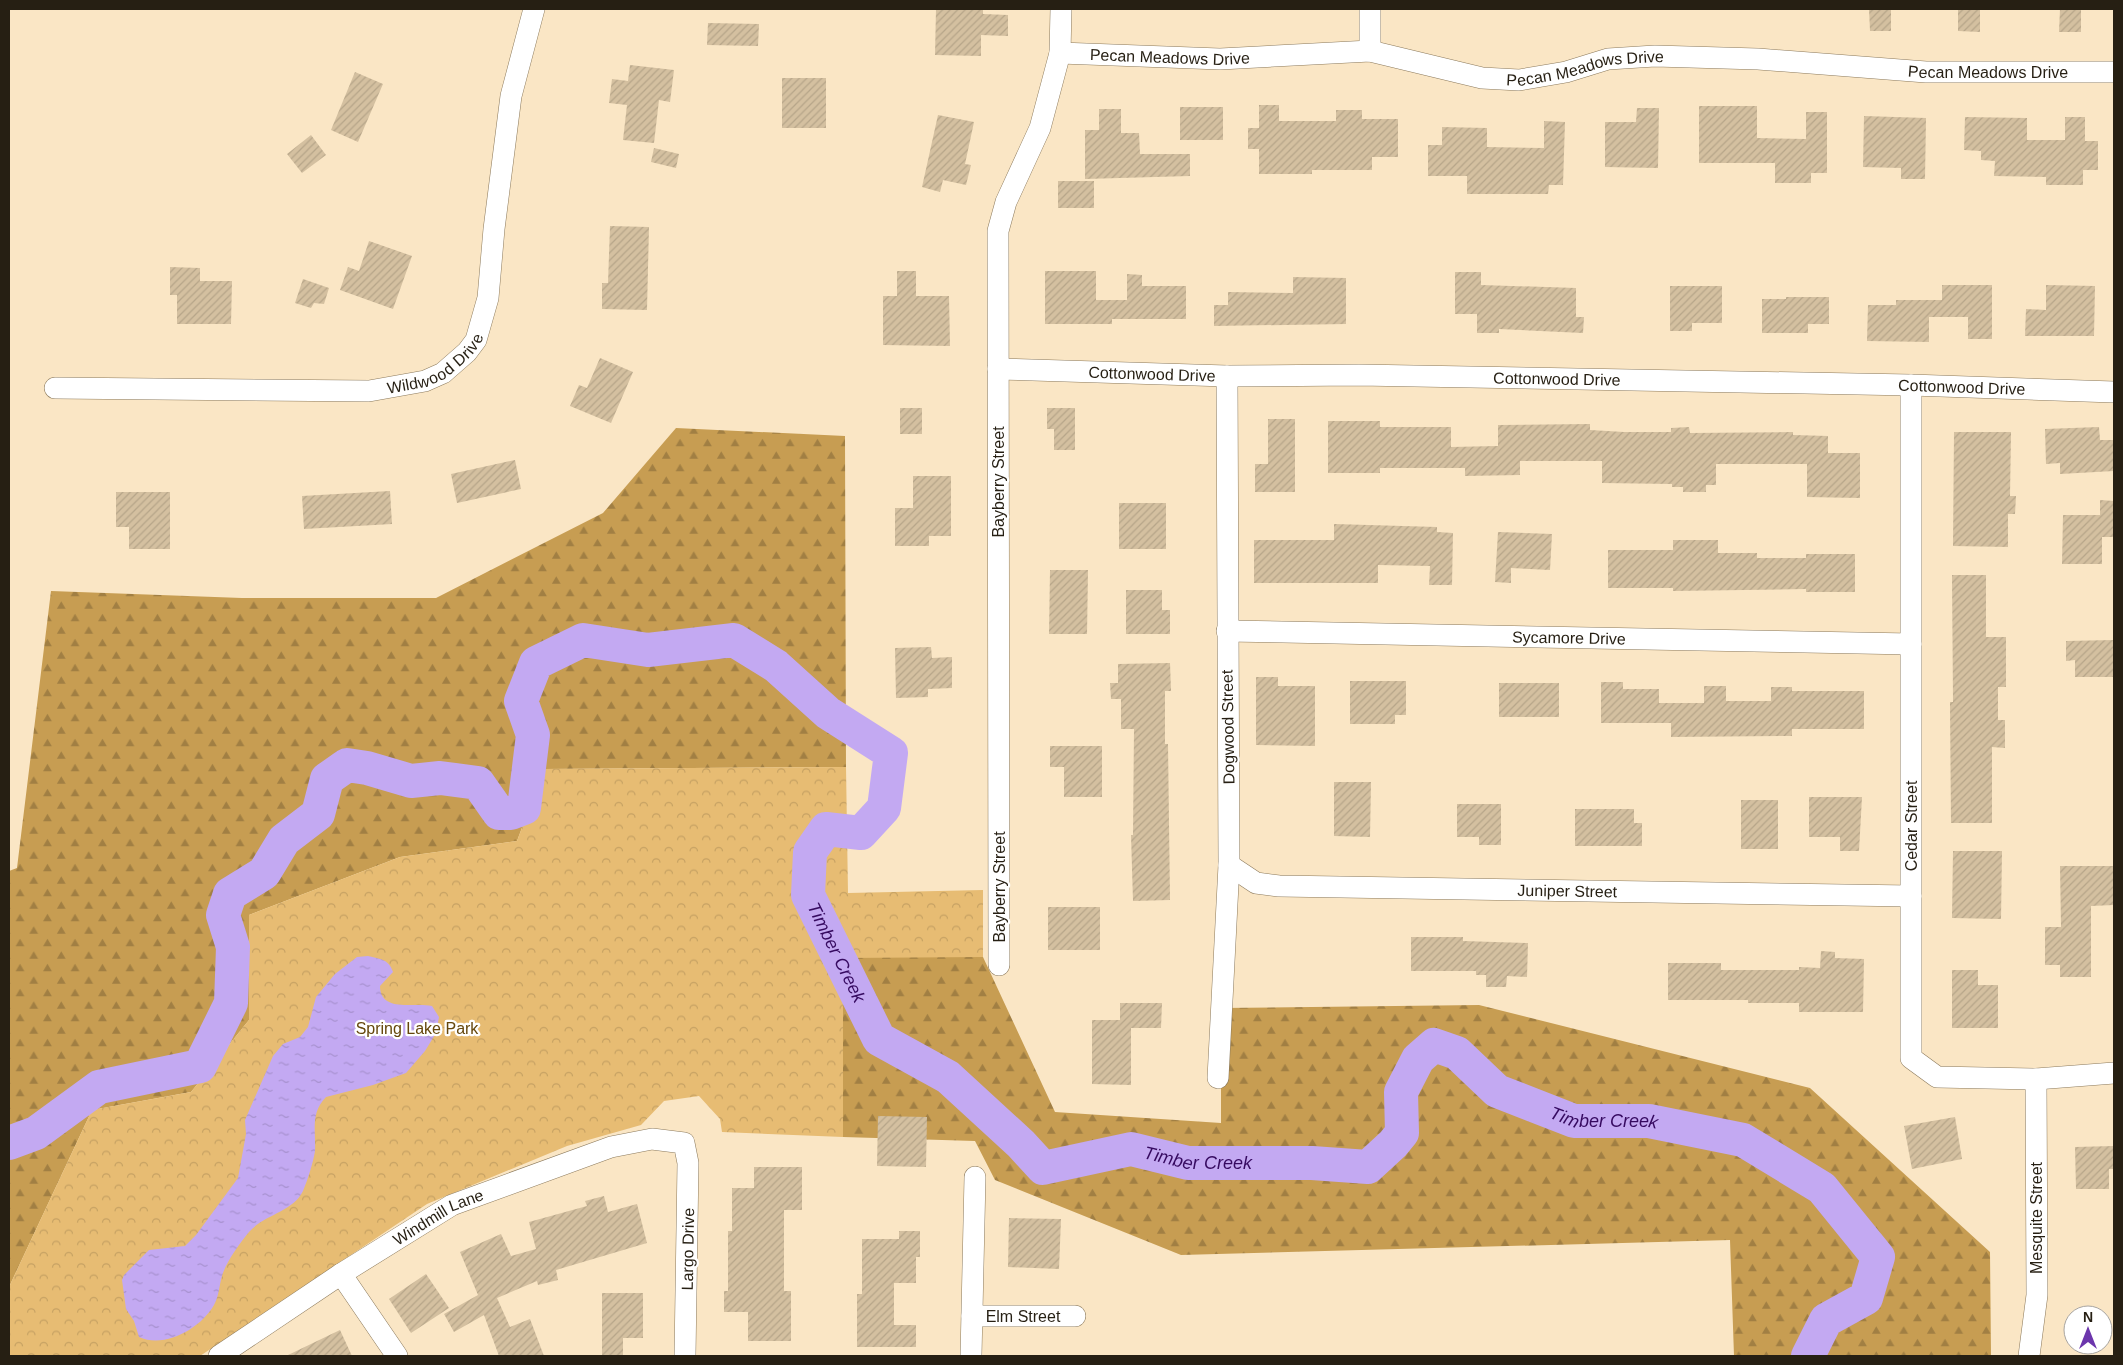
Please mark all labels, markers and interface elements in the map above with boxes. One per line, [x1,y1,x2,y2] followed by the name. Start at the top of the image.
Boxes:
[1090,46,1250,68] street label: Pecan Meadows Drive
[1506,47,1664,89] street label: Pecan Meadows Drive
[1907,62,2068,81] street label: Pecan Meadows Drive
[386,332,486,396] street label: Wildwood Drive
[1088,363,1216,384] street label: Cottonwood Drive
[1493,369,1621,388] street label: Cottonwood Drive
[1898,376,2026,397] street label: Cottonwood Drive
[990,426,1007,538] street label: Bayberry Street
[1512,628,1626,647] street label: Sycamore Drive
[1218,669,1237,785] street label: Dogwood Street
[1903,780,1920,871] street label: Cedar Street
[991,831,1008,943] street label: Bayberry Street
[1517,881,1618,900] street label: Juniper Street
[803,899,870,1007] water label: Timber Creek
[356,1020,479,1037] park label: Spring Lake Park
[1547,1103,1661,1133] water label: Timber Creek
[1142,1143,1253,1174] water label: Timber Creek
[2028,1161,2045,1274] street label: Mesquite Street
[390,1186,486,1248] street label: Windmill Lane
[679,1207,697,1290] street label: Largo Drive
[2063,1305,2113,1355] north arrow
[986,1308,1061,1325] street label: Elm Street
[2083,1309,2093,1325] text: N

